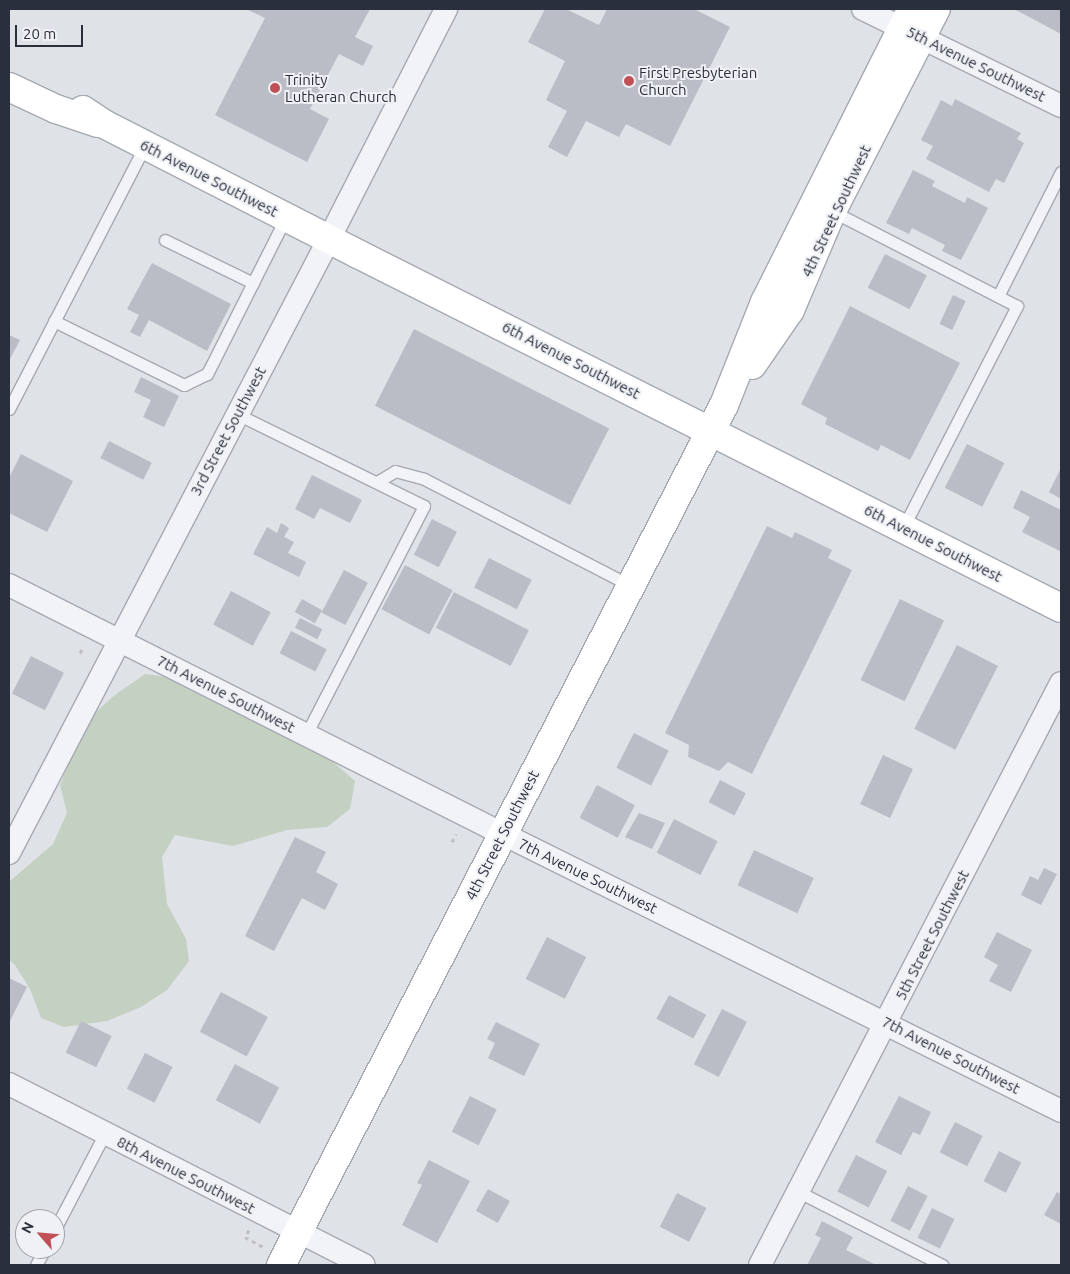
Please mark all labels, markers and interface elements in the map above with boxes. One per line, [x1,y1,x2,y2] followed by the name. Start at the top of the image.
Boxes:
[18,15,85,47] scale bar
[904,23,1048,105] street label: 5th Avenue Southwest
[23,25,56,42] text: 20 m
[639,63,757,98] place label: First Presbyterian Church
[285,70,397,105] place label: Trinity Lutheran Church
[623,75,635,87] marker: First Presbyterian Church
[269,82,281,94] marker: Trinity Lutheran Church
[137,135,281,221] street label: 6th Avenue Southwest
[797,142,875,280] street label: 4th Street Southwest
[499,317,643,403] street label: 6th Avenue Southwest
[186,363,270,499] street label: 3rd Street Southwest
[861,500,1005,586] street label: 6th Avenue Southwest
[154,651,298,737] street label: 7th Avenue Southwest
[461,767,543,903] street label: 4th Street Southwest
[516,835,660,917] street label: 7th Avenue Southwest
[891,867,973,1003] street label: 5th Street Southwest
[879,1012,1023,1098] street label: 7th Avenue Southwest
[114,1132,258,1218] street label: 8th Avenue Southwest
[15,1209,65,1259] north arrow
[18,1219,37,1236] text: N

